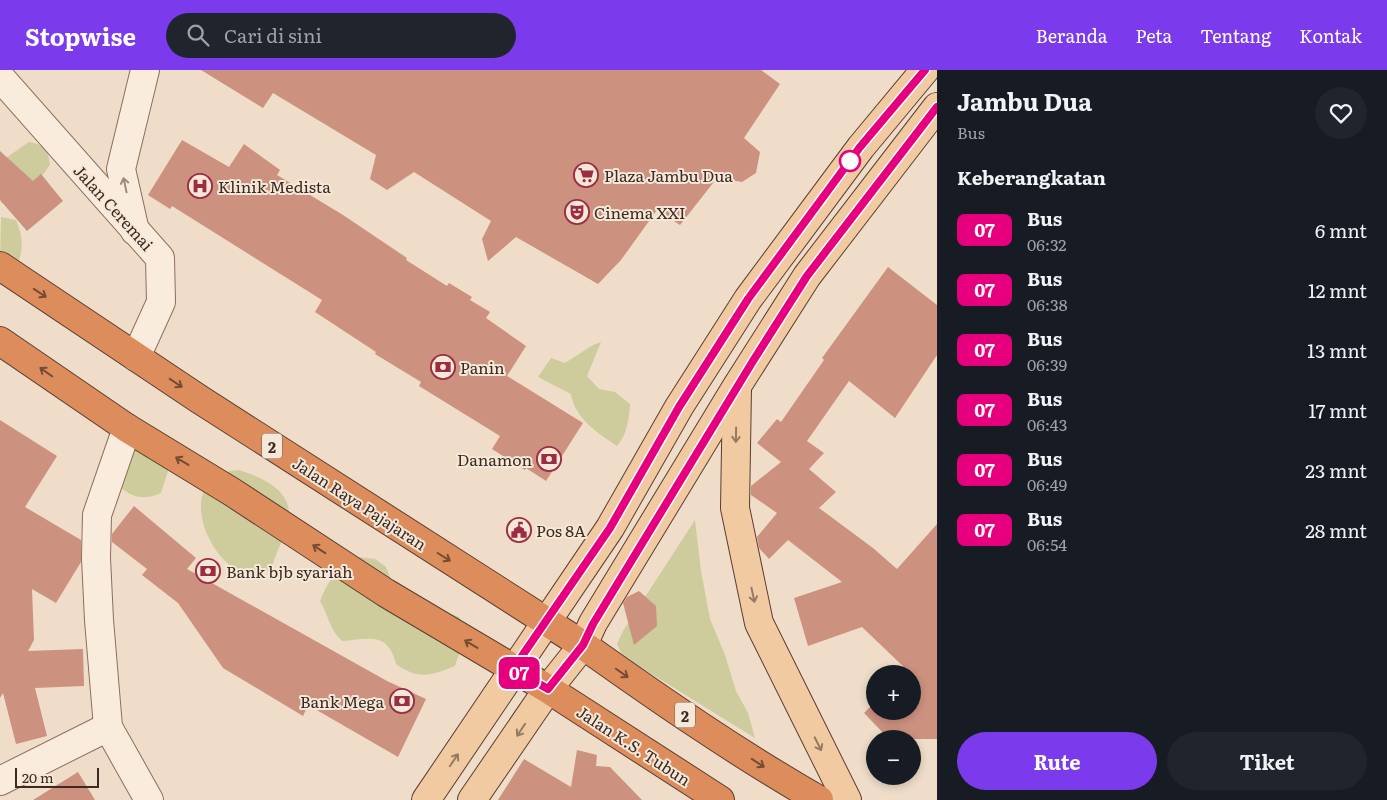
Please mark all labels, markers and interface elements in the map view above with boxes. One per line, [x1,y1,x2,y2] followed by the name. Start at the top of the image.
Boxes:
[166,13,516,58] search box
[25,18,136,53] text: Stopwise
[184,21,212,49] icon: search
[224,21,322,49] text: Cari di sini
[1036,22,1107,49] text: Beranda
[1135,22,1172,49] text: Peta
[1200,22,1271,49] text: Tentang
[1299,22,1362,49] text: Kontak
[957,83,1092,118] text: Jambu Dua
[1315,87,1367,139] button: heart
[957,120,985,144] text: Bus
[839,150,861,172] unlabelled marker
[69,159,159,255] street label: Jalan Ceremai
[573,162,599,188] supermarket icon: Plaza Jambu Dua
[604,163,733,187] place label: Plaza Jambu Dua
[957,163,1106,191] text: Keberangkatan
[187,173,213,199] hospital icon: Klinik Medista
[218,174,331,198] place label: Klinik Medista
[120,177,129,193] one-way arrow
[564,199,590,225] theatre icon: Cinema XXI
[594,200,686,224] place label: Cinema XXI
[1027,204,1062,232] text: Bus
[974,216,995,243] text: 07
[1315,216,1367,244] text: 6 mnt
[1027,232,1066,256] text: 06:32
[1027,264,1062,292] text: Bus
[974,276,995,303] text: 07
[1308,276,1367,304] text: 12 mnt
[33,288,47,298] one-way arrow
[1027,292,1068,316] text: 06:38
[1027,324,1062,352] text: Bus
[974,336,995,363] text: 07
[1307,336,1367,364] text: 13 mnt
[1027,352,1067,376] text: 06:39
[430,354,456,380] bank icon: Panin
[460,355,505,379] place label: Panin
[39,367,53,377] one-way arrow
[168,378,182,388] one-way arrow
[1027,384,1062,412] text: Bus
[974,396,995,423] text: 07
[1308,396,1367,424] text: 17 mnt
[1027,412,1067,436] text: 06:43
[731,426,741,443] one-way arrow
[262,434,282,458] road number: 2
[1027,444,1062,472] text: Bus
[536,446,562,472] bank icon: Danamon
[457,447,532,471] place label: Danamon
[288,451,432,556] street label: Jalan Raya Pajajaran
[175,456,189,466] one-way arrow
[974,456,995,483] text: 07
[1305,456,1367,484] text: 23 mnt
[1027,472,1067,496] text: 06:49
[1027,504,1062,532] text: Bus
[974,516,995,543] text: 07
[1305,516,1367,544] text: 28 mnt
[506,517,532,543] public building icon: Pos 8A
[536,518,586,542] place label: Pos 8A
[1027,532,1067,556] text: 06:54
[312,543,326,553] one-way arrow
[437,552,451,562] one-way arrow
[195,558,221,584] bank icon: Bank bjb syariah
[226,559,353,583] place label: Bank bjb syariah
[749,587,758,603] one-way arrow
[465,639,479,649] one-way arrow
[496,657,542,689] line badge: 07
[509,659,529,686] text: 07
[866,665,921,785] map controls
[866,665,921,720] button: +
[615,668,629,678] one-way arrow
[389,688,415,714] bank icon: Bank Mega
[300,689,384,713] place label: Bank Mega
[572,699,696,791] street label: Jalan K.S. Tubun
[675,702,695,728] road number: 2
[516,722,526,736] one-way arrow
[866,730,921,785] button: −
[957,732,1157,790] button: Rute
[1167,732,1367,790] button: Tiket
[813,736,823,751] one-way arrow
[449,753,459,767] one-way arrow
[751,758,765,768] one-way arrow
[15,765,99,788] scale bar
[22,767,54,787] text: 20 m

